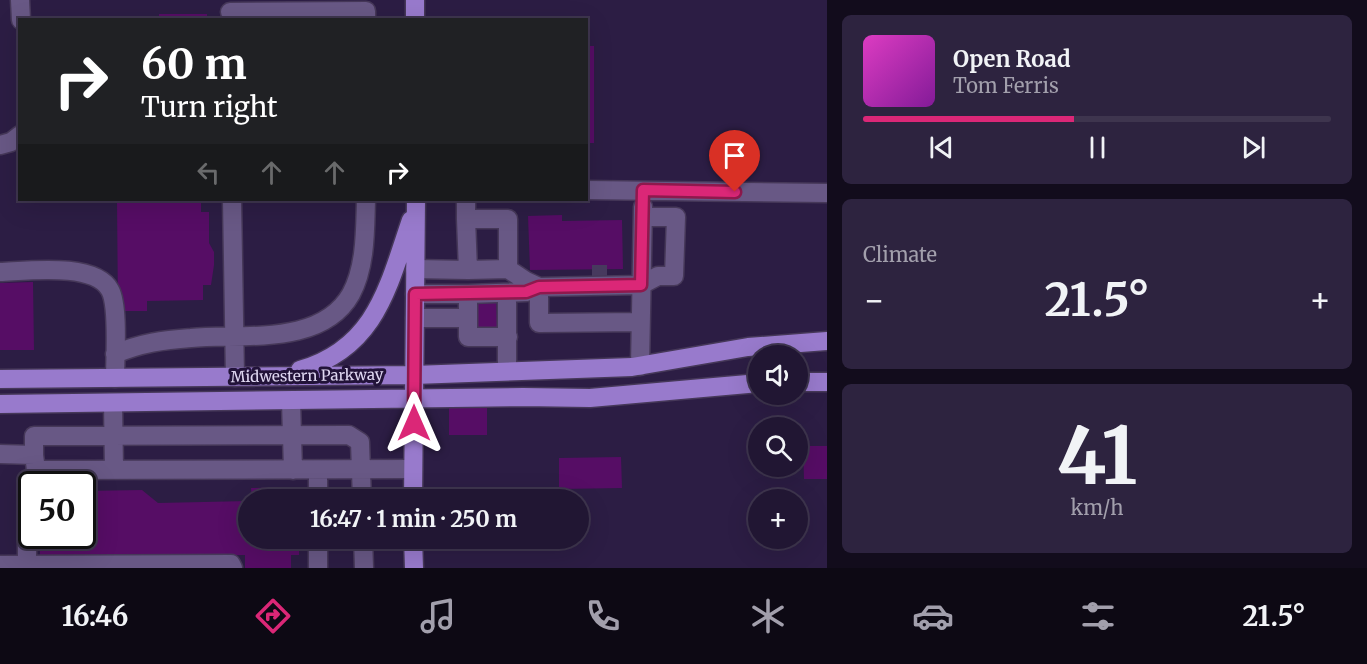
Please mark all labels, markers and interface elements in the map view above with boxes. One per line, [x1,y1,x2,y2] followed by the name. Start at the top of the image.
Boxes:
[141,38,247,90] text: 60 m
[42,42,120,120] icon: right
[953,45,1071,73] text: Open Road
[953,73,1059,98] text: Tom Ferris
[141,90,278,124] text: Turn right
[709,130,760,192] pin
[925,131,958,164] icon: previous
[1081,131,1114,164] icon: pause
[1237,131,1270,164] icon: next
[718,139,751,172] icon: arrive
[192,156,225,189] icon: left
[255,156,288,189] icon: ahead
[318,156,351,189] icon: ahead
[381,156,414,189] icon: right
[863,242,937,267] text: Climate
[1045,272,1149,328] text: 21.5°
[863,280,885,321] text: −
[1309,280,1331,321] text: +
[748,345,808,549] map controls
[748,345,808,405] button: sound
[230,365,384,386] street label: Midwestern Parkway
[382,391,446,455] position arrow
[1057,407,1137,505] text: 41
[748,417,808,477] button: search
[18,471,96,549] speed limit sign: 50
[748,489,808,549] button: +
[1071,495,1123,520] text: km/h
[310,505,517,533] text: 16:47 · 1 min · 250 m
[252,595,294,637] icon: directions
[417,595,459,637] icon: music
[582,595,624,637] icon: phone
[747,595,789,637] icon: climate
[912,595,954,637] icon: car
[1077,595,1119,637] icon: filters
[62,599,128,633] text: 16:46
[1242,599,1305,633] text: 21.5°

